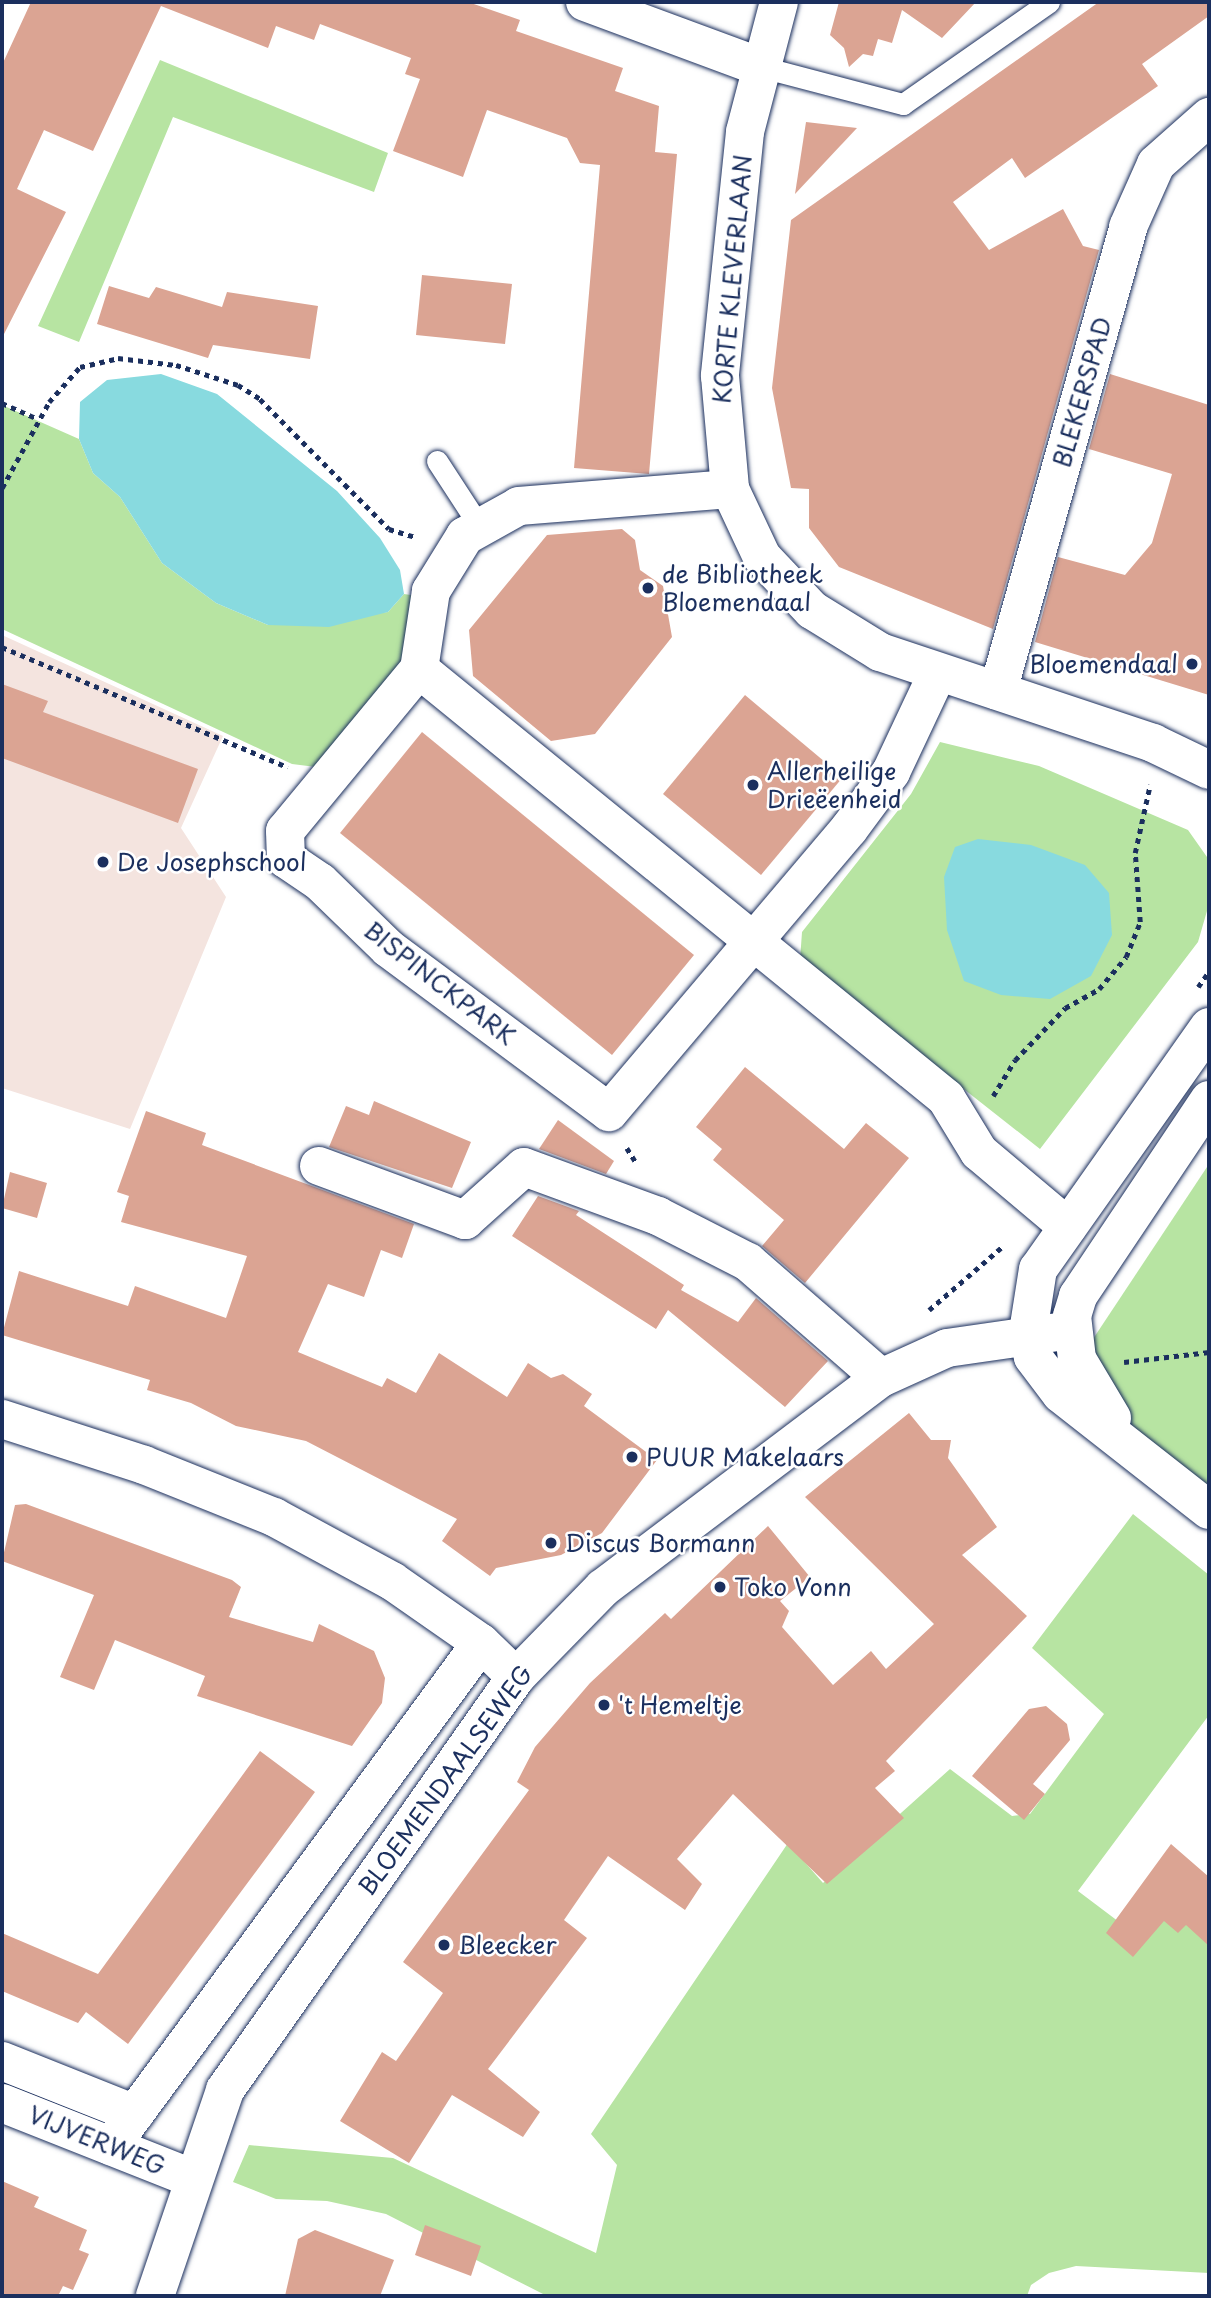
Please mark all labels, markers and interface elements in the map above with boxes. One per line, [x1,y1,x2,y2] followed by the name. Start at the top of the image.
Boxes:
[707,153,757,405] street label: KORTE KLEVERLAAN
[1047,314,1117,470] street label: BLEKERSPAD
[662,560,824,616] place label: de Bibliotheek Bloemendaal
[640,580,656,596] marker: de Bibliotheek Bloemendaal
[1029,650,1178,678] place label: Bloemendaal
[1184,656,1200,672] marker: Bloemendaal
[767,757,902,813] place label: Allerheilige Drieëenheid
[745,777,761,793] marker: Allerheilige Drieëenheid
[117,848,307,876] place label: De Josephschool
[95,854,111,870] marker: De Josephschool
[359,915,521,1051] street label: BISPINCKPARK
[646,1443,845,1471] place label: PUUR Makelaars
[624,1449,640,1465] marker: PUUR Makelaars
[565,1529,756,1557] place label: Discus Bormann
[543,1535,559,1551] marker: Discus Bormann
[734,1573,853,1601] place label: Toko Vonn
[712,1579,728,1595] marker: Toko Vonn
[352,1660,538,1900] street label: BLOEMENDAALSEWEG
[618,1691,744,1719] place label: 't Hemeltje
[596,1697,612,1713] marker: 't Hemeltje
[458,1931,557,1959] place label: Bleecker
[436,1937,452,1953] marker: Bleecker
[24,2099,170,2181] street label: VIJVERWEG

